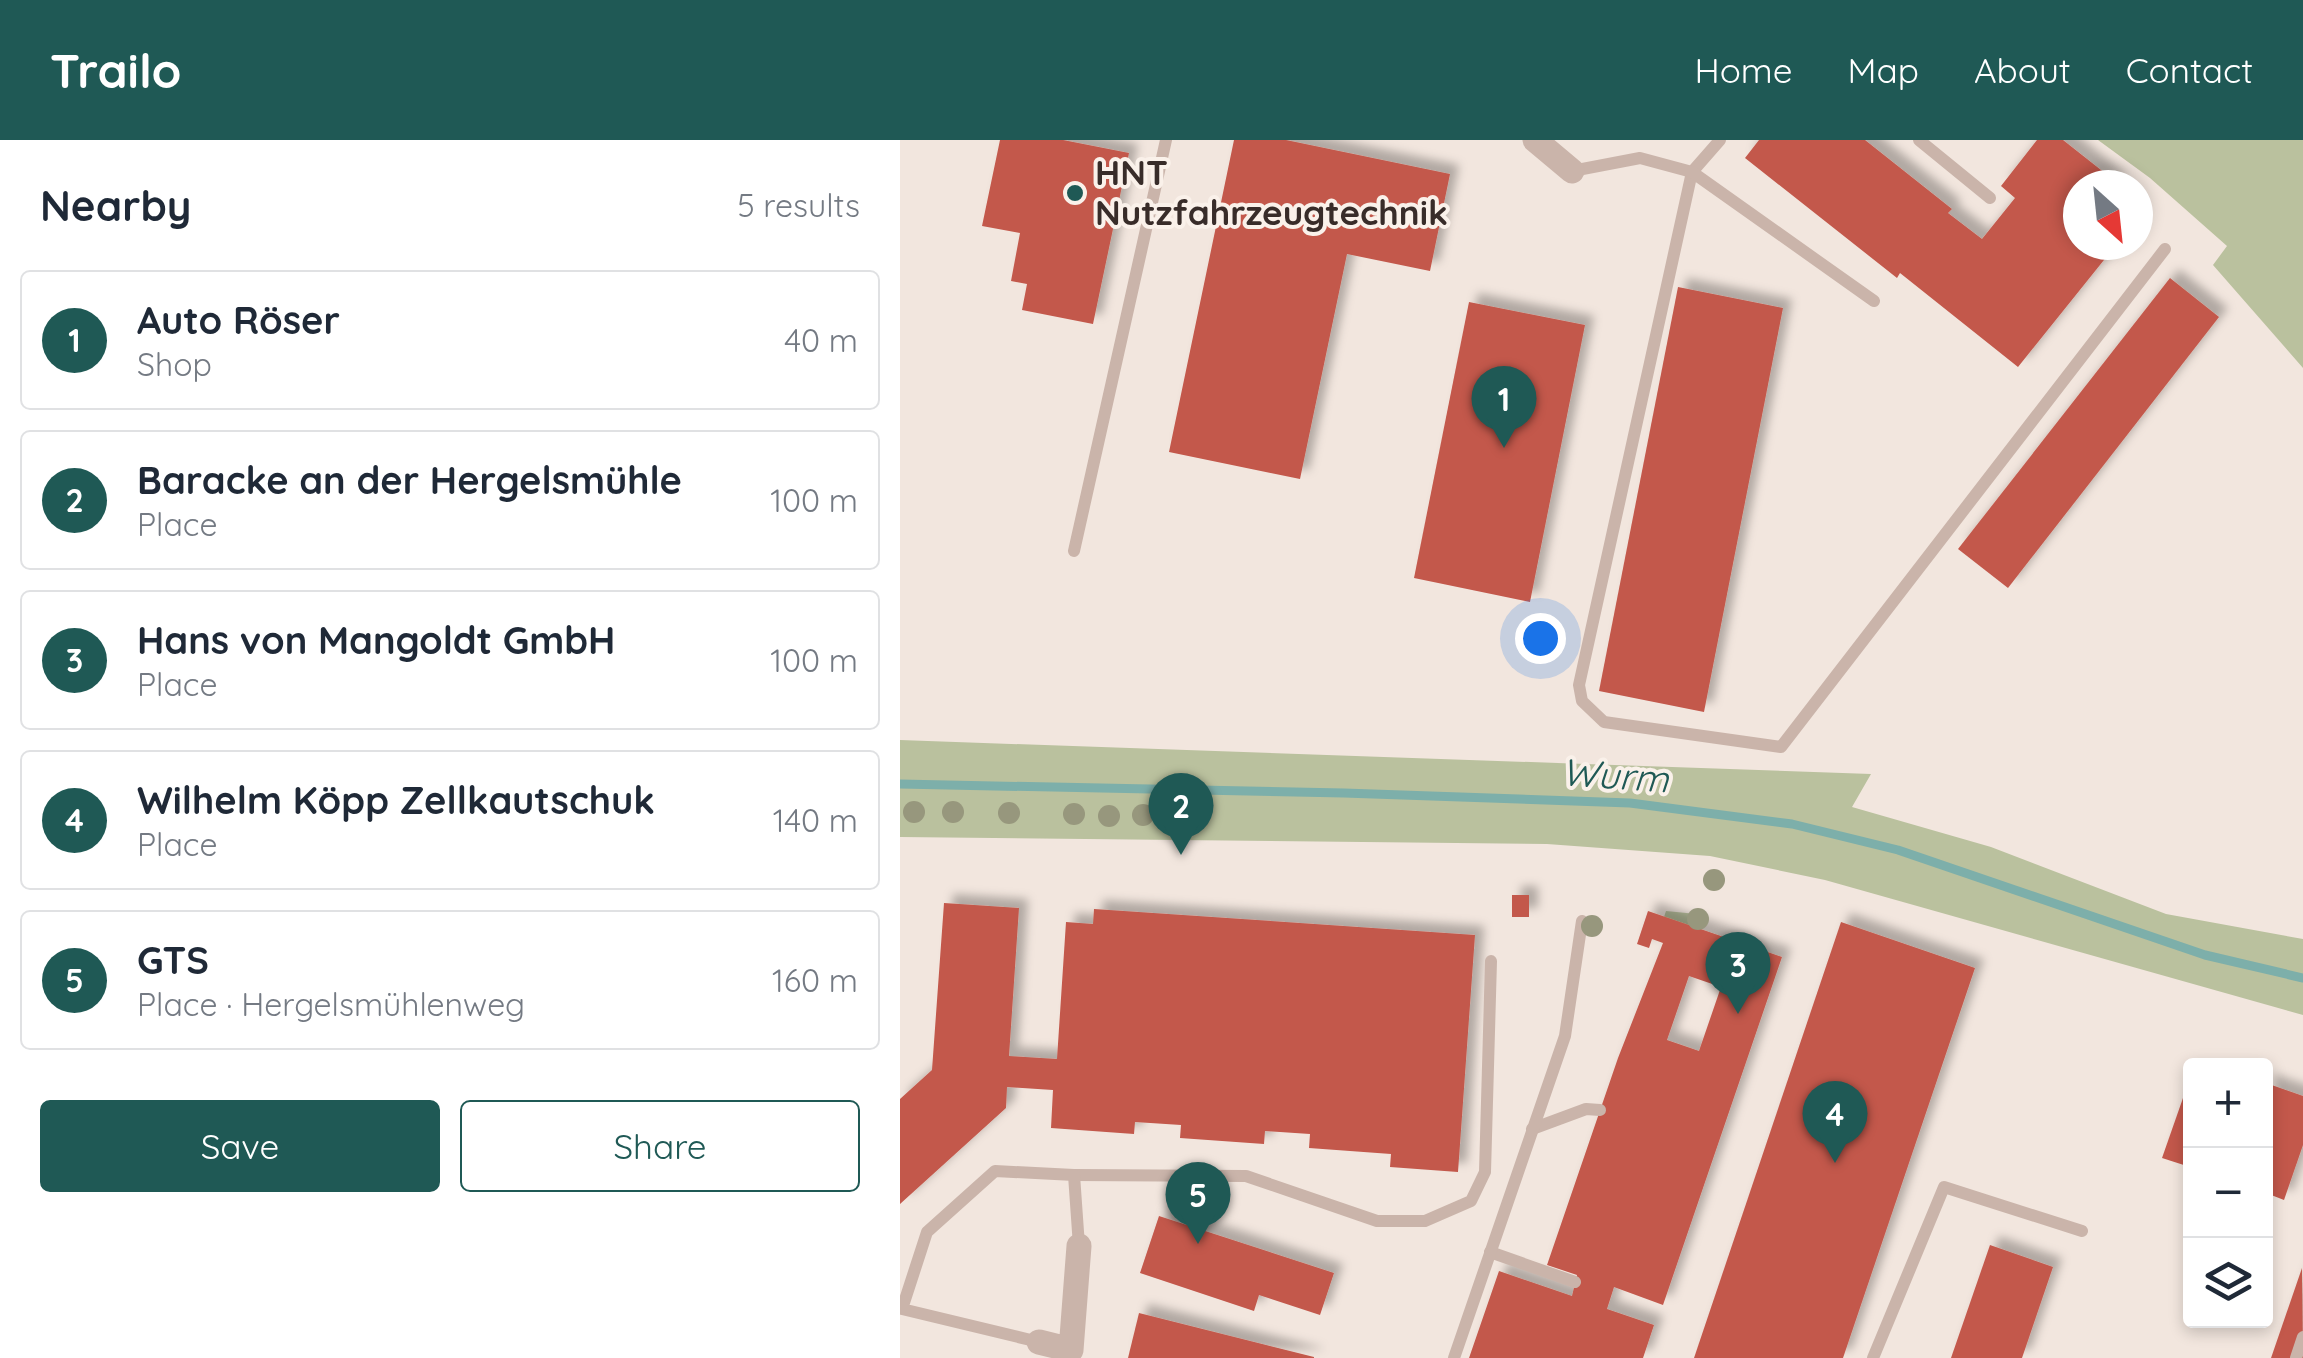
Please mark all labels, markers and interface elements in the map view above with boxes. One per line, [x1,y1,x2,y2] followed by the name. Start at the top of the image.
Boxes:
[50,40,181,100] text: Trailo
[1695,48,1793,92] text: Home
[1848,48,1919,92] text: Map
[1974,48,2071,92] text: About
[2126,48,2253,92] text: Contact
[1095,150,1448,234] place label: HNT Nutzfahrzeugtechnik
[2063,170,2153,260] north arrow
[40,179,191,232] text: Nearby
[1064,182,1086,204] marker: HNT Nutzfahrzeugtechnik
[737,185,860,225] text: 5 results
[137,296,340,344] text: Auto Röser
[68,320,81,360] text: 1
[784,320,858,360] text: 40 m
[137,344,212,384] text: Shop
[1472,366,1536,448] pin: 1
[137,456,682,504] text: Baracke an der Hergelsmühle
[65,480,84,520] text: 2
[770,480,858,520] text: 100 m
[137,504,217,544] text: Place
[1515,613,1566,664] your location
[137,616,615,664] text: Hans von Mangoldt GmbH
[66,640,83,680] text: 3
[770,640,858,680] text: 100 m
[137,664,217,704] text: Place
[1560,747,1672,803] water label: Wurm
[1148,772,1214,855] pin: 2
[137,776,655,824] text: Wilhelm Köpp Zellkautschuk
[65,800,84,840] text: 4
[773,800,858,840] text: 140 m
[137,824,217,864] text: Place
[1706,932,1770,1014] pin: 3
[137,936,209,984] text: GTS
[65,960,84,1000] text: 5
[772,960,858,1000] text: 160 m
[137,984,525,1024] text: Place · Hergelsmühlenweg
[2183,1058,2273,1328] map controls
[2183,1058,2273,1148] button: +
[1802,1080,1868,1163] pin: 4
[40,1100,440,1192] button: Save
[460,1100,860,1192] button: Share
[2183,1148,2273,1238] button: −
[1166,1162,1230,1244] pin: 5
[2183,1238,2273,1328] button: layers

